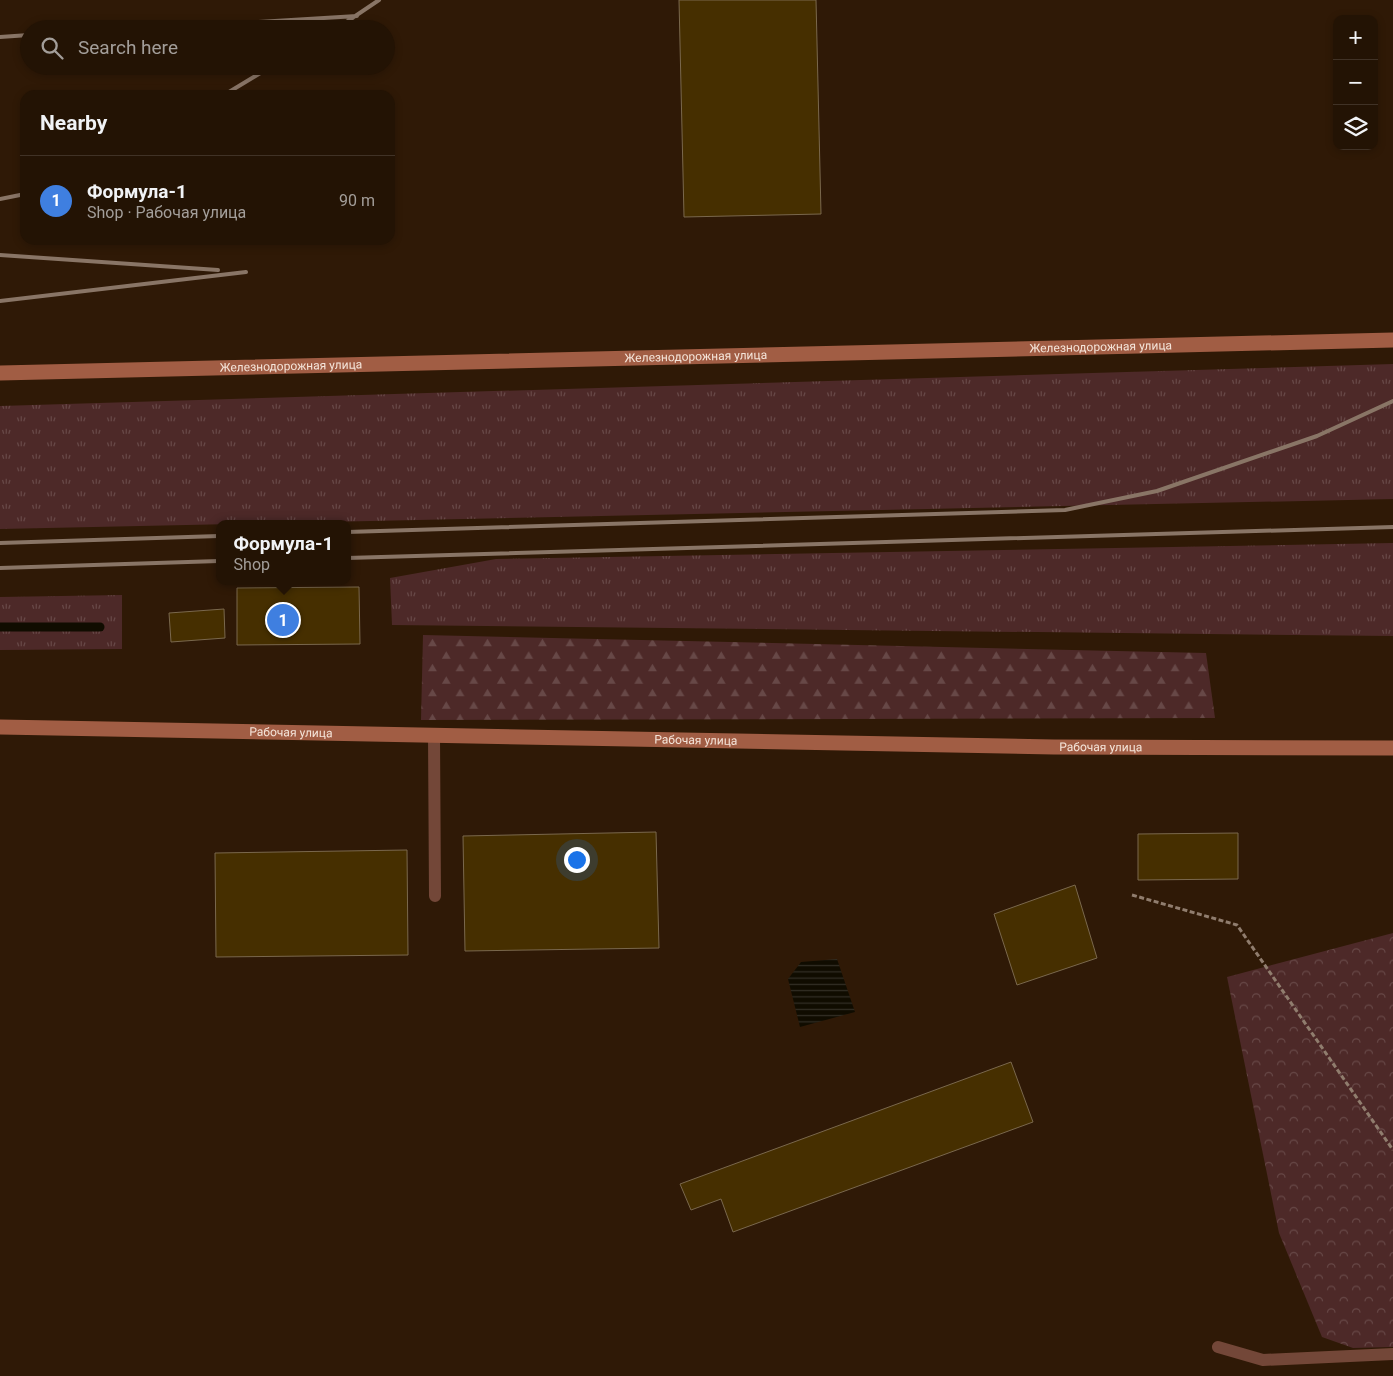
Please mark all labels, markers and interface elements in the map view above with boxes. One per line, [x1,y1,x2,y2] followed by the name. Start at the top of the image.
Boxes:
[1333,15,1378,150] map controls
[1333,15,1378,60] button: +
[20,20,395,75] search box
[38,34,66,62] icon: search
[78,36,178,59] text: Search here
[1333,60,1378,105] button: −
[1333,105,1378,150] button: layers
[40,111,107,135] text: Nearby
[87,180,187,203] text: Формула-1
[51,191,61,210] text: 1
[339,191,375,210] text: 90 m
[87,203,246,222] text: Shop · Рабочая улица
[1029,338,1172,356] street label: Железнодорожная улица
[624,348,767,365] street label: Железнодорожная улица
[219,357,362,375] street label: Железнодорожная улица
[216,520,351,585] popup
[234,532,333,555] text: Формула-1
[234,555,270,574] text: Shop
[267,601,299,639] pin: 1
[249,725,333,740] street label: Рабочая улица
[654,732,738,748] street label: Рабочая улица
[1059,740,1142,754] street label: Рабочая улица
[564,847,590,873] your location

